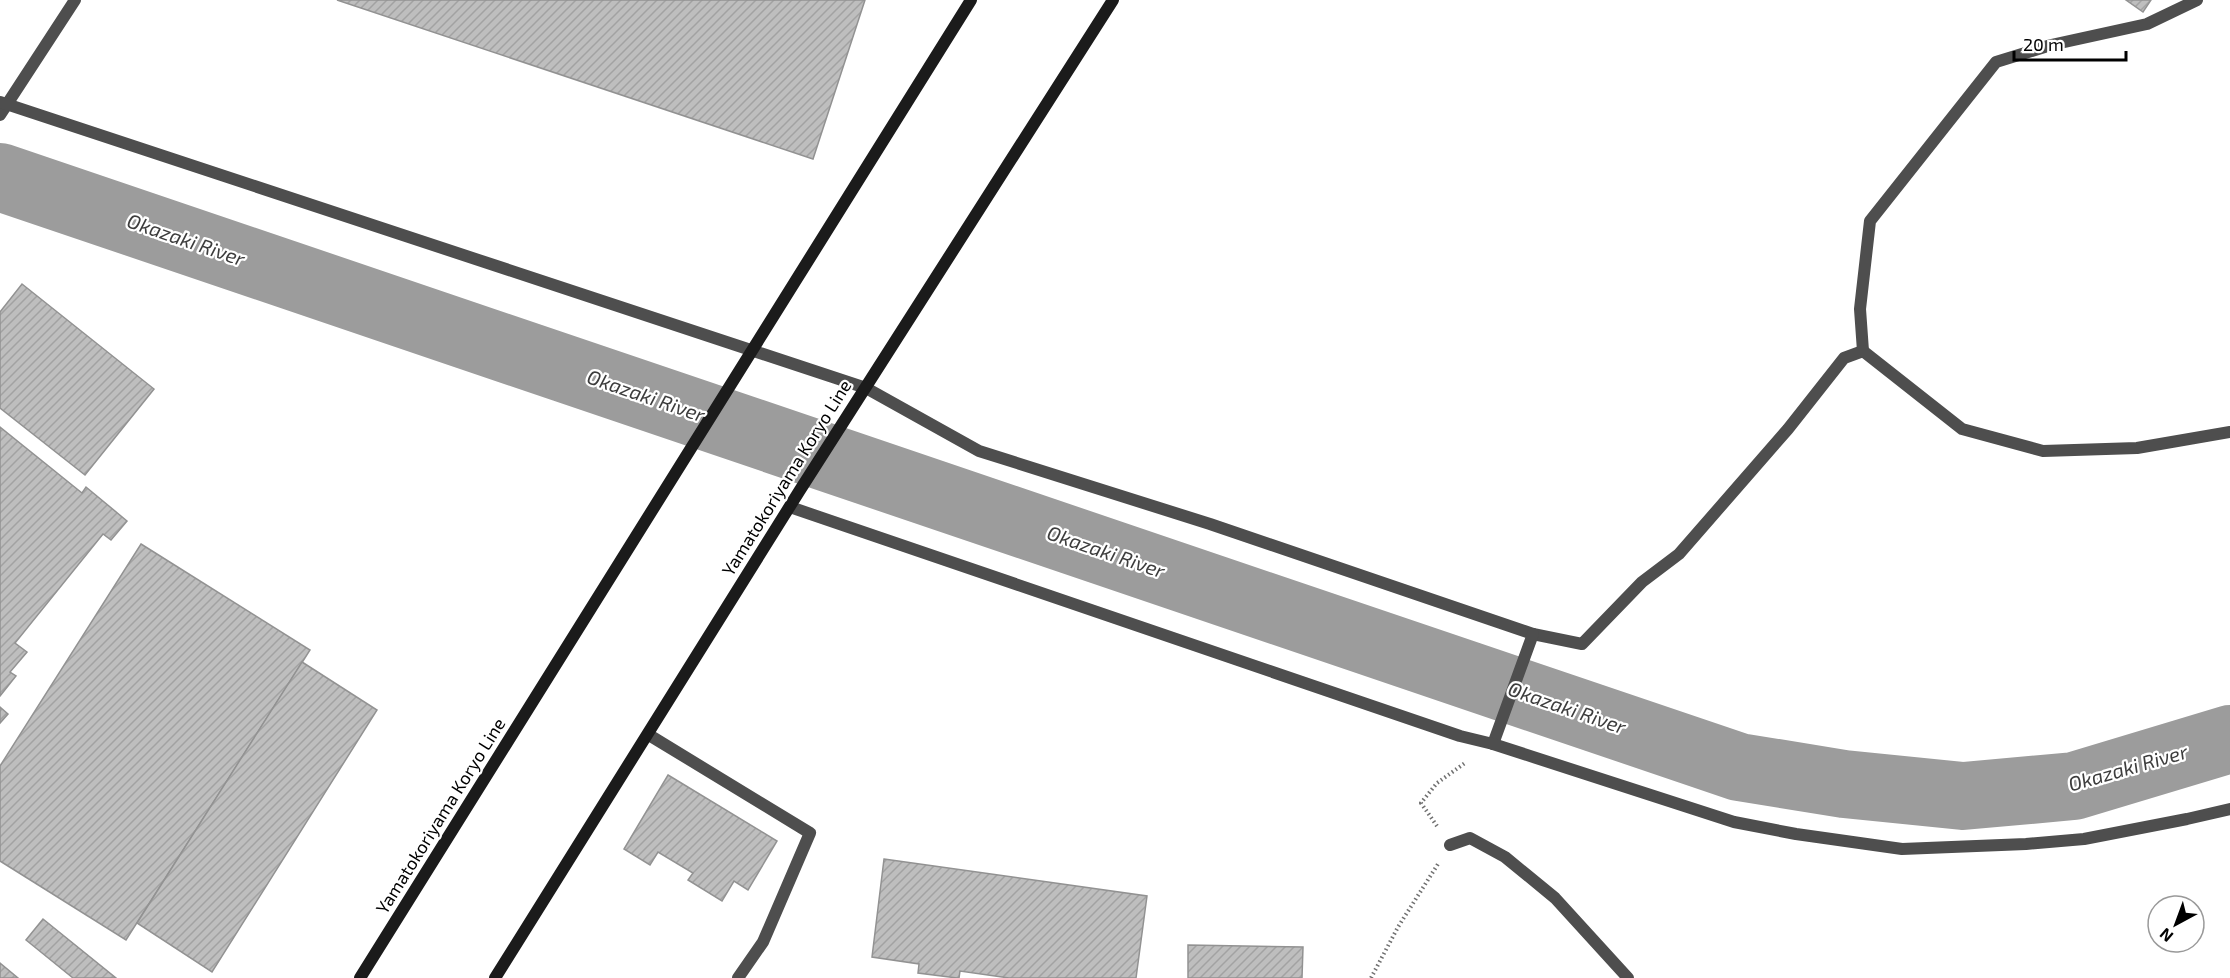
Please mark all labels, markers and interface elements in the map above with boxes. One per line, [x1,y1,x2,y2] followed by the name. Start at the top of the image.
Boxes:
[2014,24,2126,62] scale bar
[2023,33,2064,55] text: 20 m
[124,208,249,271] water label: Okazaki River
[584,364,709,427] water label: Okazaki River
[717,375,856,580] street label: Yamatokoriyama Koryo Line
[1044,520,1169,583] water label: Okazaki River
[1505,676,1630,739] water label: Okazaki River
[371,713,510,918] street label: Yamatokoriyama Koryo Line
[2065,738,2191,796] water label: Okazaki River
[2146,894,2206,954] north arrow
[2155,925,2176,947] text: N

